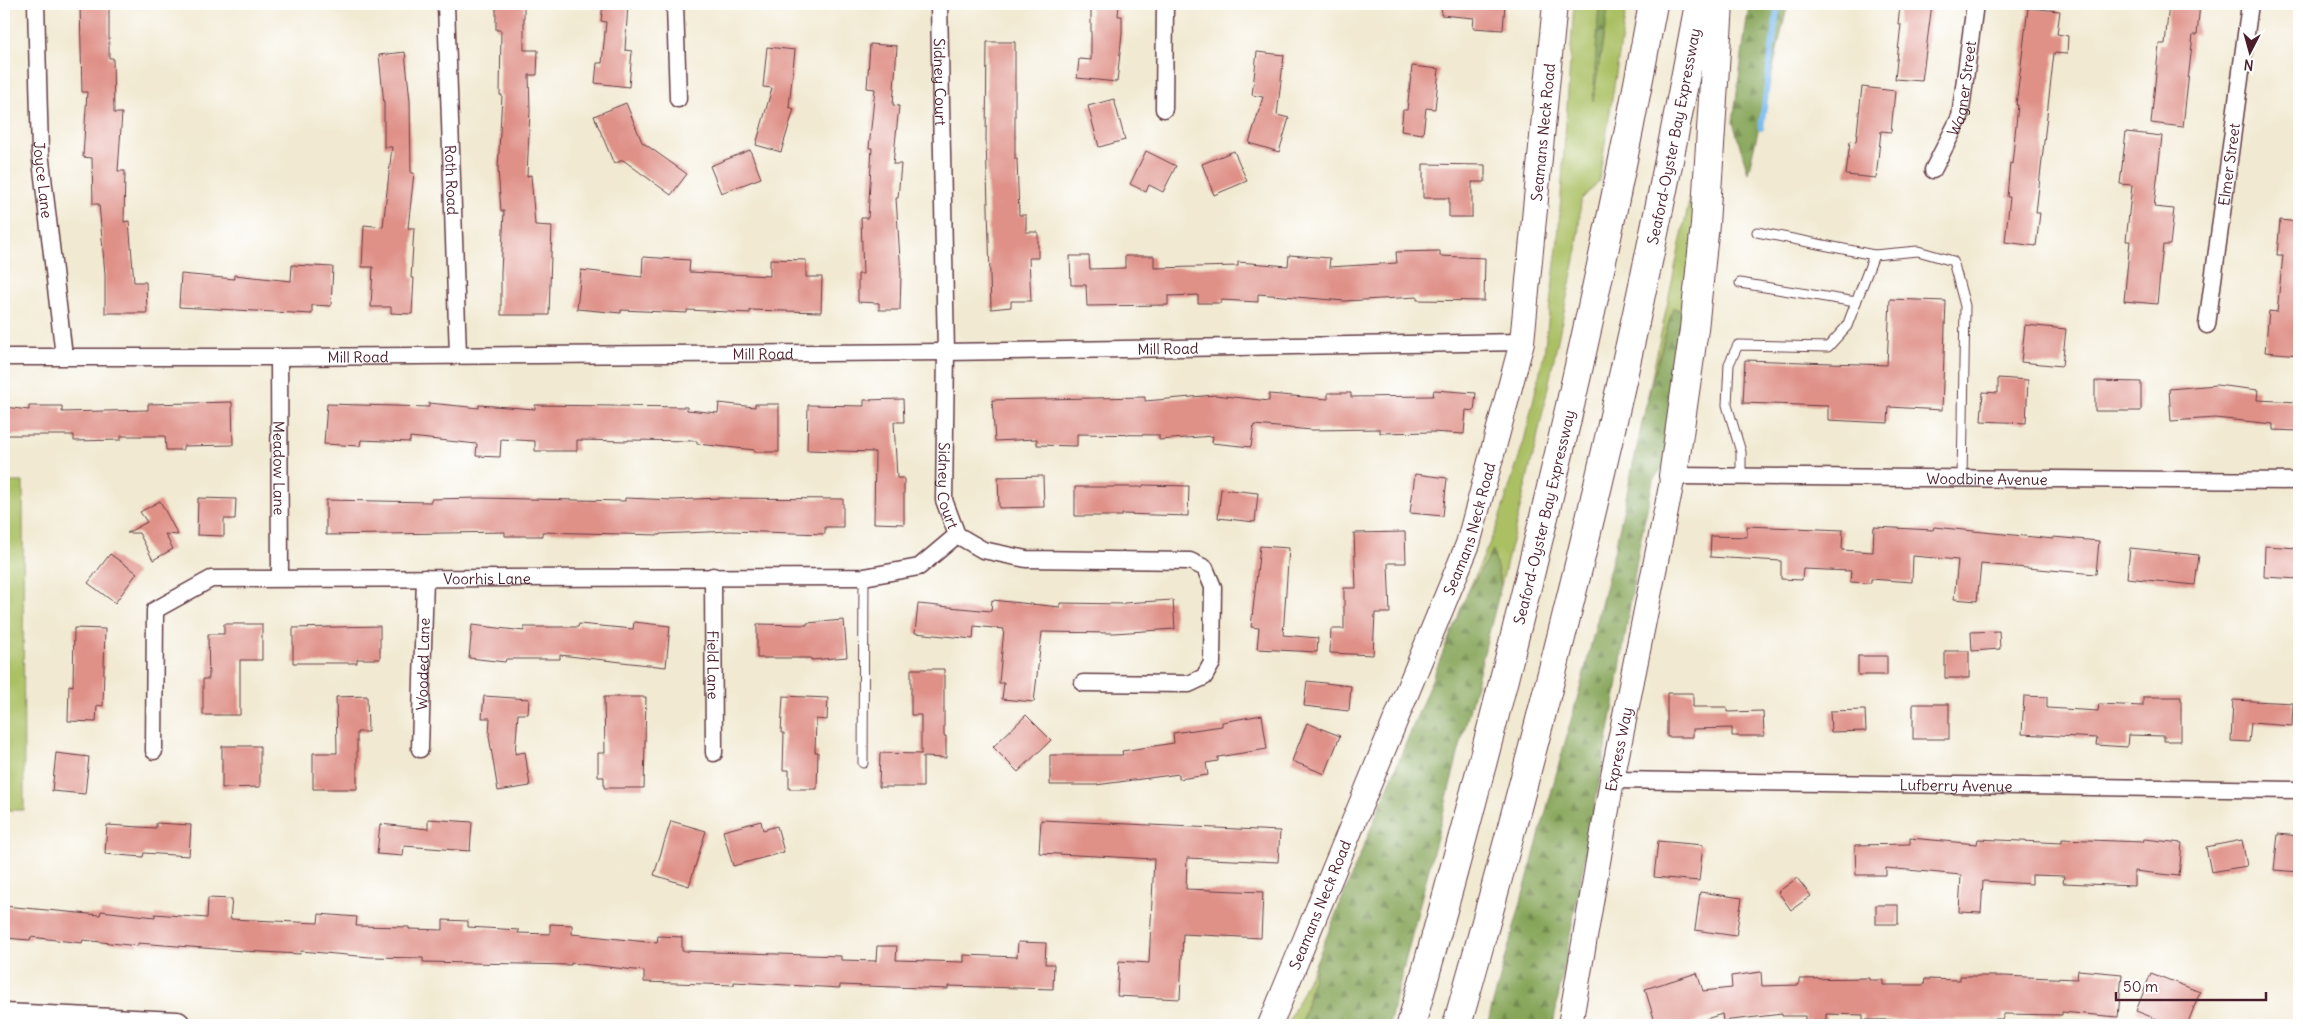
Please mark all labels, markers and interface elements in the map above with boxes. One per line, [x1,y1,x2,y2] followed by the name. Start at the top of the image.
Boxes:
[1642,26,1704,246] street label: Seaford-Oyster Bay Expressway
[2226,28,2276,78] north arrow
[930,38,951,126] street label: Sidney Court
[1943,40,1980,139] street label: Wagner Street
[2243,55,2254,74] text: N
[1526,62,1559,202] street label: Seamans Neck Road
[2214,122,2243,207] street label: Elmer Street
[30,141,57,219] street label: Joyce Lane
[441,144,463,215] street label: Roth Road
[1137,338,1199,358] street label: Mill Road
[732,344,794,363] street label: Mill Road
[327,347,389,366] street label: Mill Road
[1509,408,1578,626] street label: Seaford-Oyster Bay Expressway
[270,421,289,515] street label: Meadow Lane
[934,442,963,531] street label: Sidney Court
[1439,460,1499,598] street label: Seamans Neck Road
[1926,469,2048,488] street label: Woodbine Avenue
[443,569,531,588] street label: Voorhis Lane
[412,617,433,711] street label: Wooded Lane
[704,630,723,700] street label: Field Lane
[1601,705,1636,793] street label: Express Way
[1899,775,2012,795] street label: Lufberry Avenue
[1284,837,1355,972] street label: Seamans Neck Road
[2116,969,2266,1001] scale bar
[2123,977,2158,996] text: 50 m

